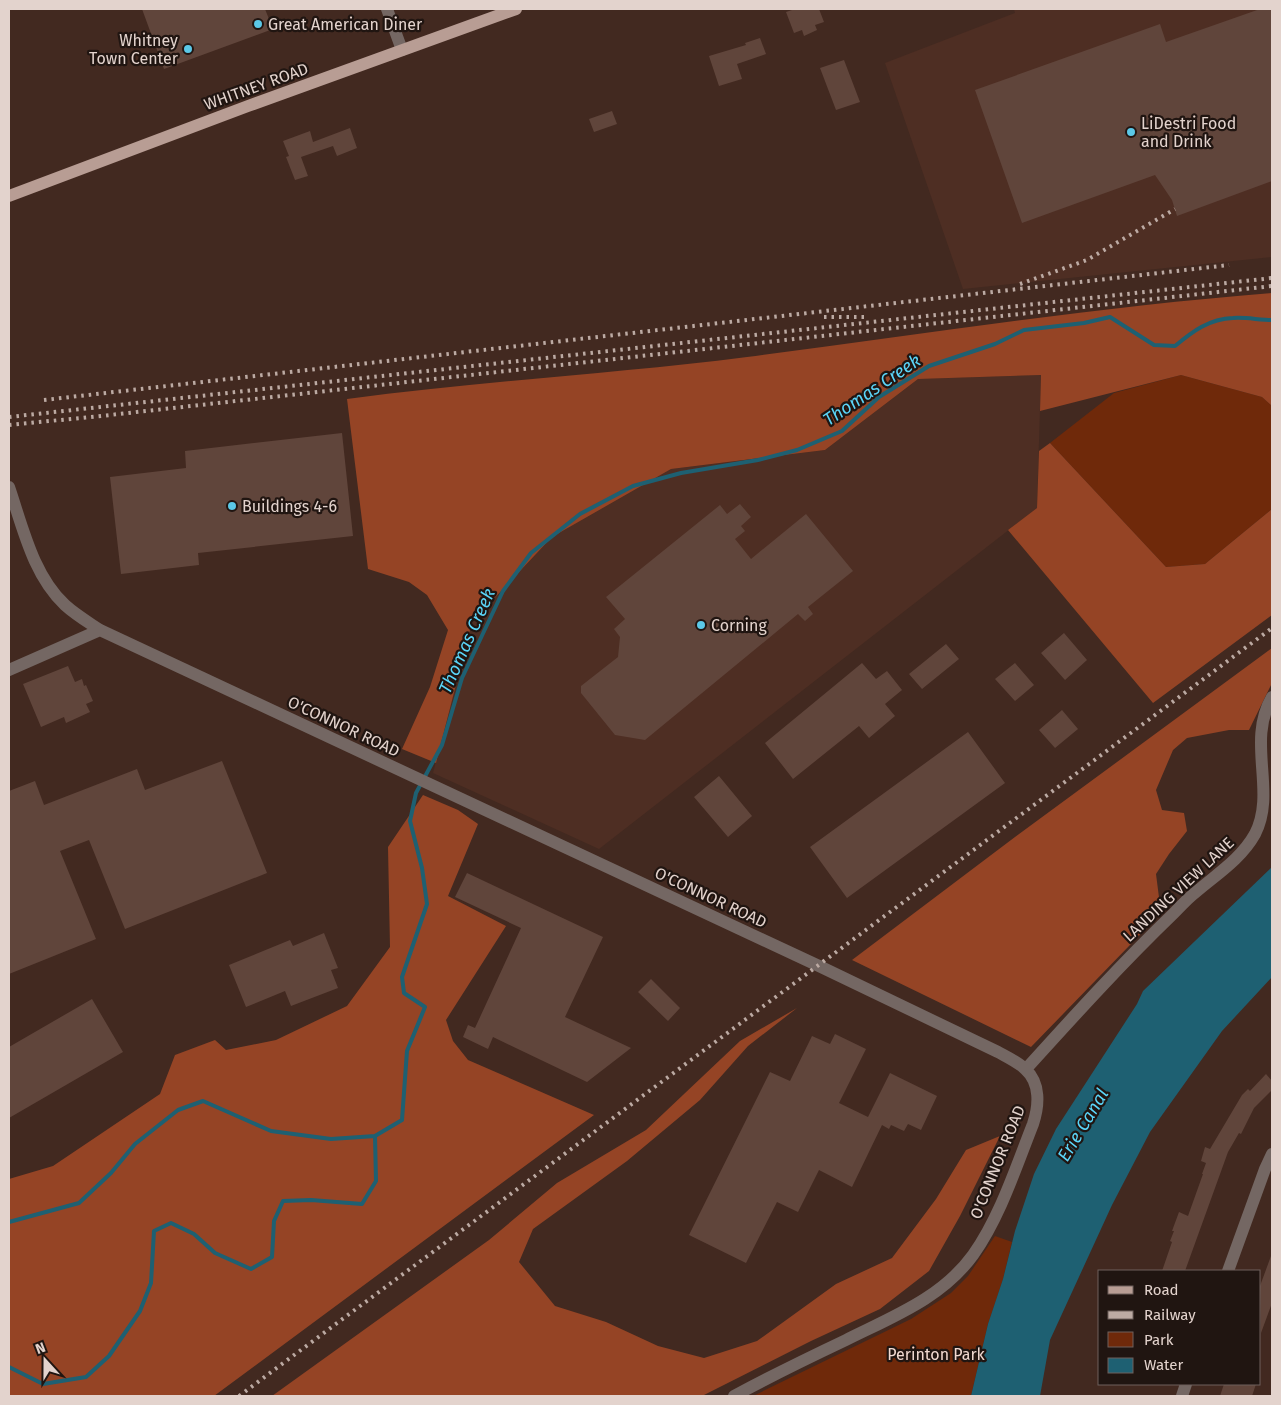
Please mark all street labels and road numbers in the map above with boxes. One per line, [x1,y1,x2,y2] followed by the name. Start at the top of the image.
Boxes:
[201,59,311,114] street label: WHITNEY ROAD
[285,692,403,761] street label: O'CONNOR ROAD
[1119,833,1238,946] street label: LANDING VIEW LANE
[652,863,770,932] street label: O'CONNOR ROAD
[966,1103,1029,1222] street label: O'CONNOR ROAD

